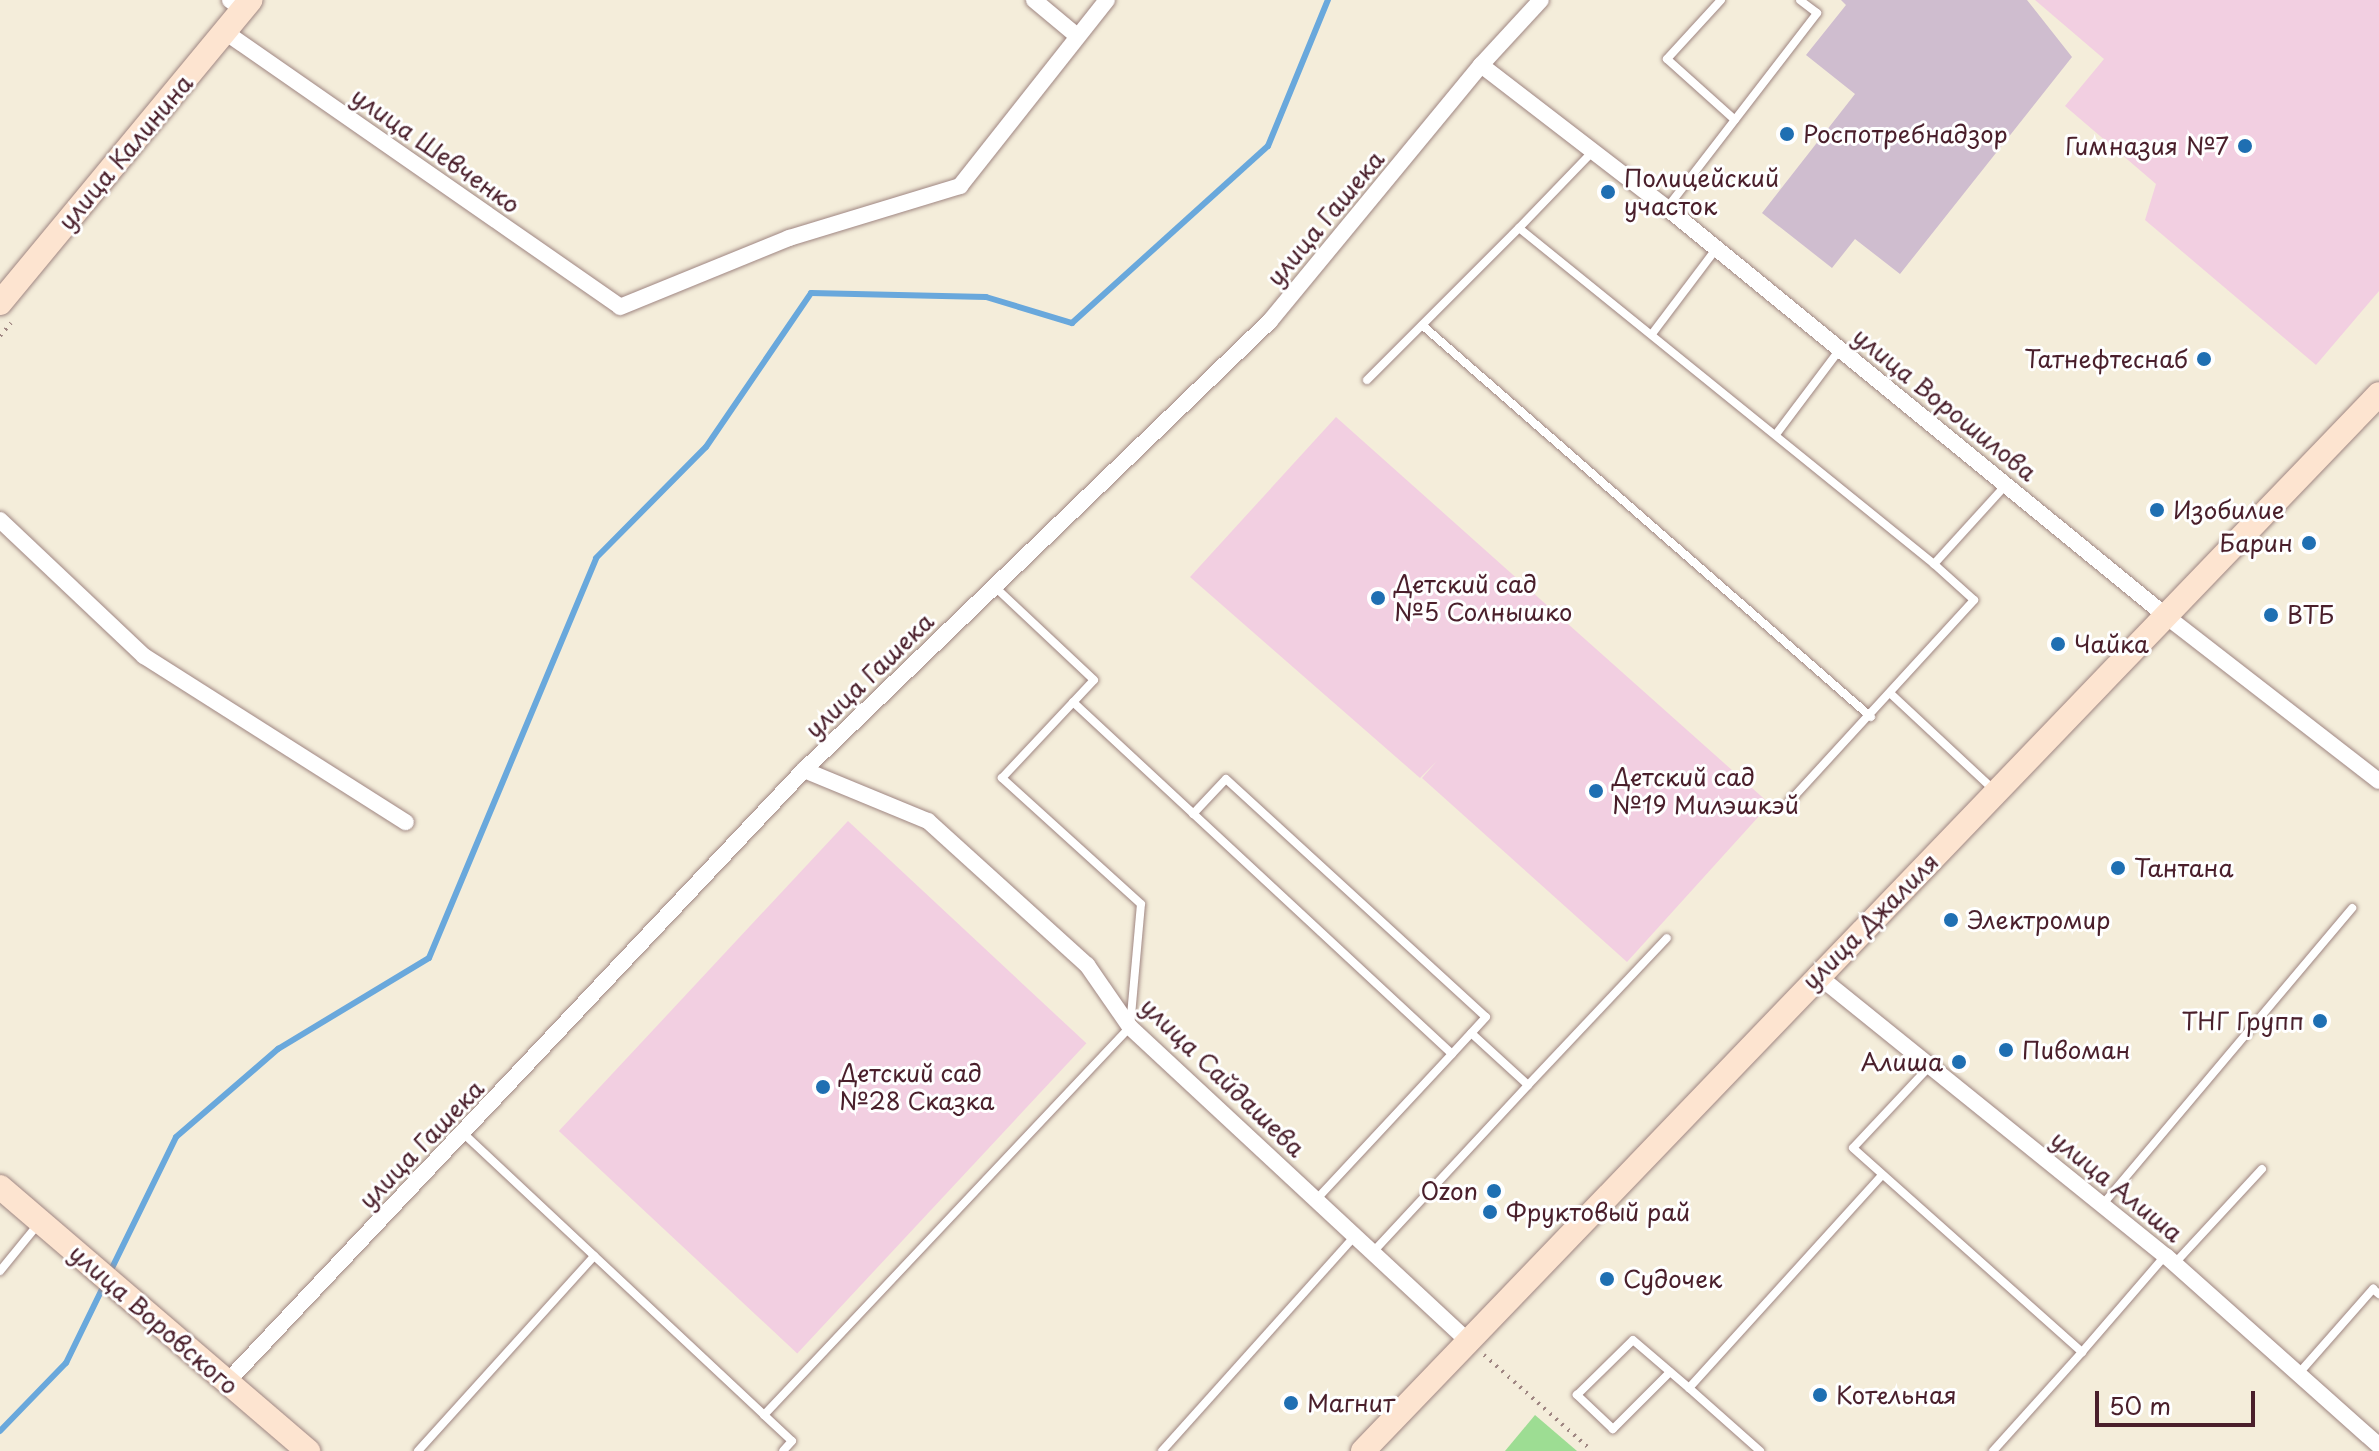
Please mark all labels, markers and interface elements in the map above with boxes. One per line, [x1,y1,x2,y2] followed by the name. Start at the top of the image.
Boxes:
[52,68,198,236] street label: улица Калинина
[346,81,526,219] street label: улица Шевченко
[1803,120,2008,148] place label: Роспотребнадзор
[1778,125,1796,143] marker: Роспотребнадзор
[2065,132,2229,160] place label: Гимназия №7
[2236,137,2254,155] marker: Гимназия №7
[1260,144,1390,292] street label: улица Гашека
[1624,164,1779,220] place label: Полицейский участок
[1599,183,1617,201] marker: Полицейский участок
[1847,321,2043,487] street label: улица Ворошилова
[2024,345,2188,373] place label: Татнефтеснаб
[2195,350,2213,368] marker: Татнефтеснаб
[2173,496,2285,524] place label: Изобилие
[2148,501,2166,519] marker: Изобилие
[2220,529,2293,557] place label: Барин
[2300,534,2318,552] marker: Барин
[1394,570,1573,626] place label: Детский сад №5 Солнышко
[1369,589,1387,607] marker: Детский сад №5 Солнышко
[2287,601,2334,629] place label: ВТБ
[799,606,939,744] street label: улица Гашека
[2262,606,2280,624] marker: ВТБ
[2074,630,2149,658] place label: Чайка
[2049,635,2067,653] marker: Чайка
[1612,763,1799,819] place label: Детский сад №19 Милэшкэй
[1587,782,1605,800] marker: Детский сад №19 Милэшкэй
[1795,846,1945,996] street label: улица Джалиля
[2134,854,2234,882] place label: Тантана
[2109,859,2127,877] marker: Тантана
[1967,906,2110,934] place label: Электромир
[1942,911,1960,929] marker: Электромир
[1135,991,1311,1163] street label: улица Сайдашева
[2181,1007,2304,1035] place label: ТНГ Групп
[2311,1012,2329,1030] marker: ТНГ Групп
[2022,1036,2131,1064] place label: Пивоман
[1997,1041,2015,1059] marker: Пивоман
[1861,1048,1943,1076] place label: Алиша
[1950,1053,1968,1071] marker: Алиша
[839,1059,995,1115] place label: Детский сад №28 Сказка
[352,1074,490,1214] street label: улица Гашека
[814,1078,832,1096] marker: Детский сад №28 Сказка
[2045,1124,2189,1248] street label: улица Алиша
[1421,1177,1478,1205] place label: Ozon
[1485,1182,1503,1200] marker: Ozon
[1506,1198,1690,1226] place label: Фруктовый рай
[1481,1203,1499,1221] marker: Фруктовый рай
[63,1238,245,1400] street label: улица Воровского
[1623,1265,1722,1293] place label: Судочек
[1598,1270,1616,1288] marker: Судочек
[2099,1375,2259,1425] scale bar
[1836,1381,1957,1409] place label: Котельная
[1811,1386,1829,1404] marker: Котельная
[2109,1387,2171,1423] text: 50 m
[1307,1389,1395,1417] place label: Магнит
[1282,1394,1300,1412] marker: Магнит

